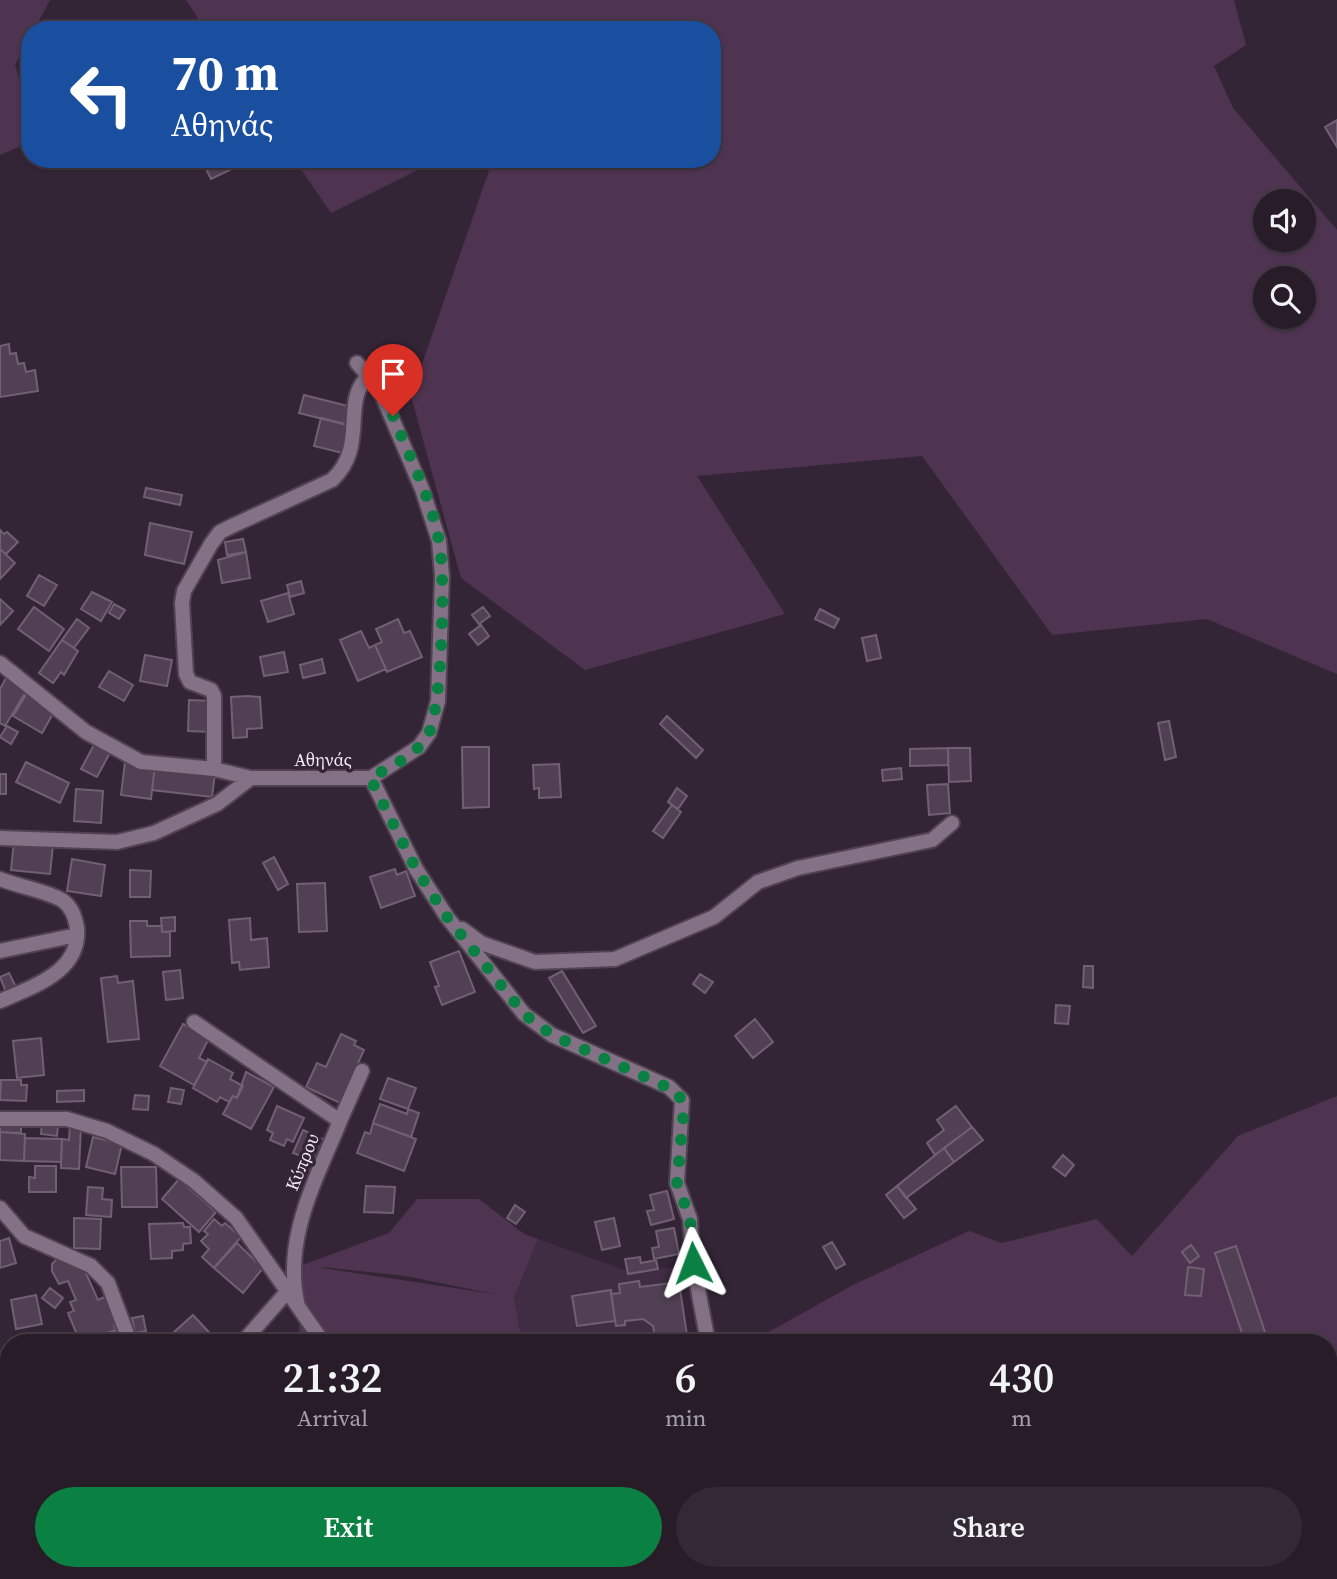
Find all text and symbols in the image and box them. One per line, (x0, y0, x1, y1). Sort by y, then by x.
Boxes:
text: 70 m (171, 39, 279, 106)
icon: left (56, 49, 147, 140)
text: Αθηνάς (171, 103, 274, 147)
map controls (1253, 189, 1316, 329)
button: sound (1253, 189, 1316, 252)
button: search (1253, 266, 1316, 329)
pin (363, 344, 423, 416)
icon: arrive (374, 355, 412, 393)
street label: Αθηνάς (294, 747, 352, 772)
street label: Κύπρου (279, 1130, 325, 1194)
position arrow (656, 1226, 730, 1300)
text: 21:32 (282, 1348, 382, 1406)
text: 6 (675, 1348, 697, 1406)
text: 430 (989, 1348, 1054, 1406)
text: Arrival (297, 1402, 368, 1434)
text: min (665, 1402, 706, 1434)
text: m (1011, 1402, 1032, 1434)
button: Exit (35, 1487, 662, 1567)
button: Share (676, 1487, 1302, 1567)

